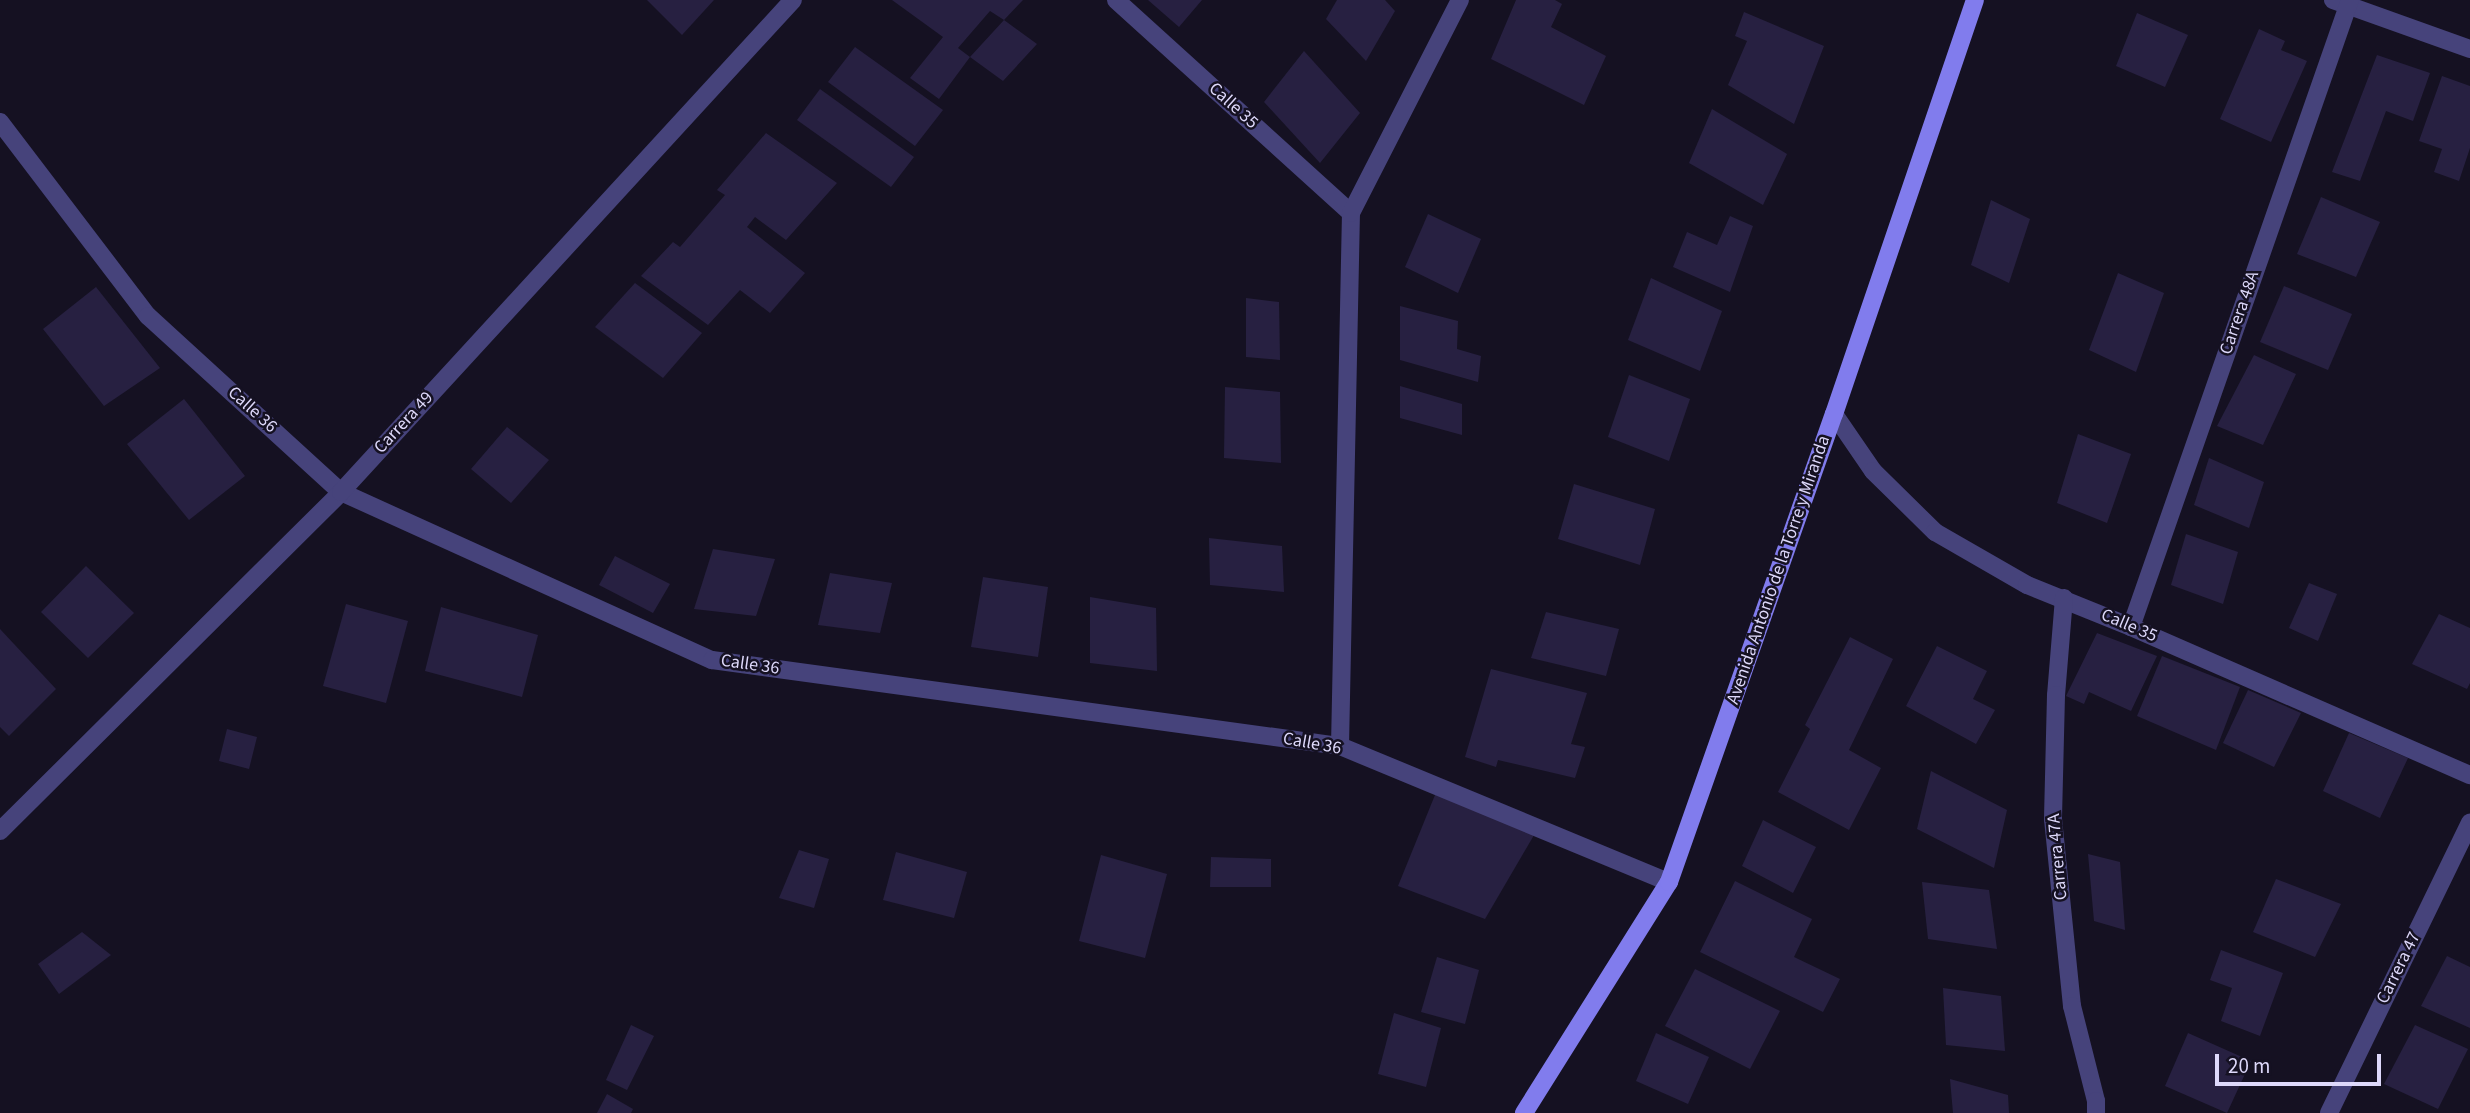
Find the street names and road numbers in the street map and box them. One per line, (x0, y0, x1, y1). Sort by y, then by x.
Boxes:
street label: Calle 35 (1204, 78, 1262, 134)
street label: Carrera 48A (2216, 268, 2264, 358)
street label: Calle 36 (223, 382, 281, 438)
street label: Carrera 49 (370, 387, 438, 459)
street label: Avenida Antonio de la Torre y Miranda (1723, 433, 1835, 707)
street label: Calle 35 (2098, 605, 2160, 647)
street label: Calle 36 (719, 650, 781, 680)
street label: Calle 36 (1281, 728, 1343, 760)
street label: Carrera 47A (2043, 813, 2073, 901)
street label: Carrera 47 (2372, 929, 2426, 1007)

